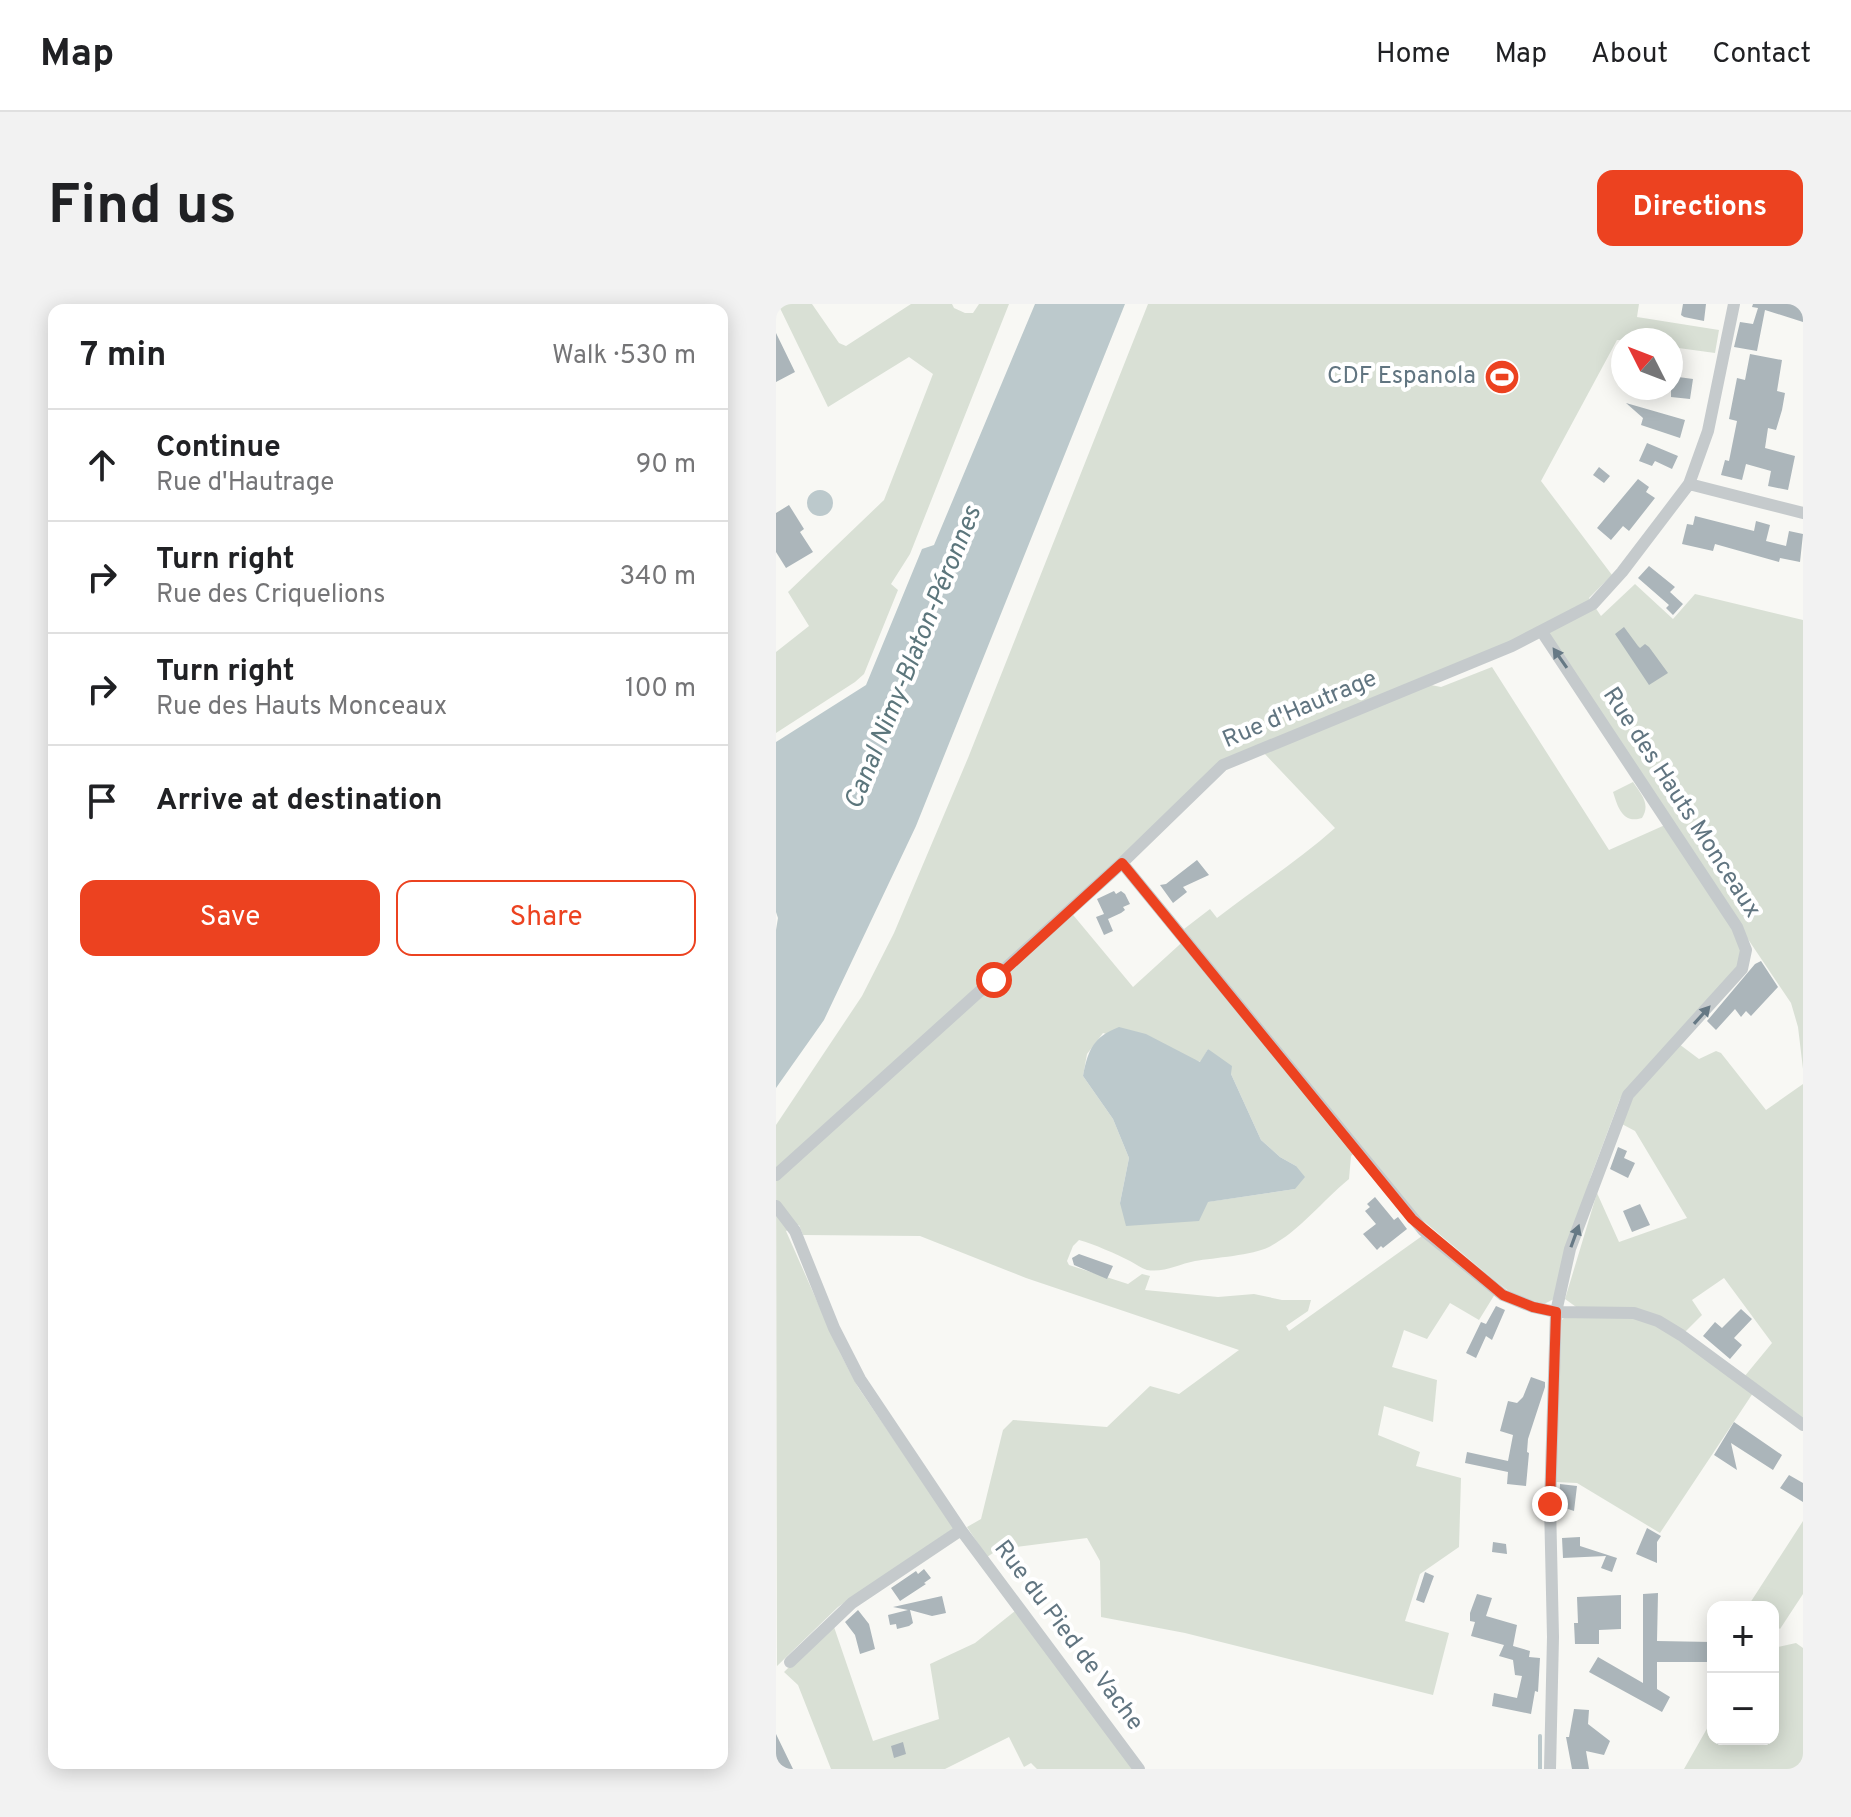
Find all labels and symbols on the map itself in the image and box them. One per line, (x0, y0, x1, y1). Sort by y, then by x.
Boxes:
north arrow (1611, 328, 1683, 400)
sports icon: CDF Espanola (1483, 358, 1521, 396)
place label: CDF Espanola (1327, 362, 1476, 392)
water label: Canal Nimy-Blaton-Péronnes (838, 500, 990, 814)
one-way arrow (1553, 647, 1568, 668)
street label: Rue d'Hautrage (1218, 664, 1382, 756)
street label: Rue des Hauts Monceaux (1595, 682, 1767, 924)
route start (976, 962, 1012, 998)
one-way arrow (1693, 1005, 1710, 1025)
one-way arrow (1569, 1224, 1582, 1248)
route end (1532, 1486, 1568, 1522)
street label: Rue du Pied de Vache (987, 1535, 1149, 1737)

